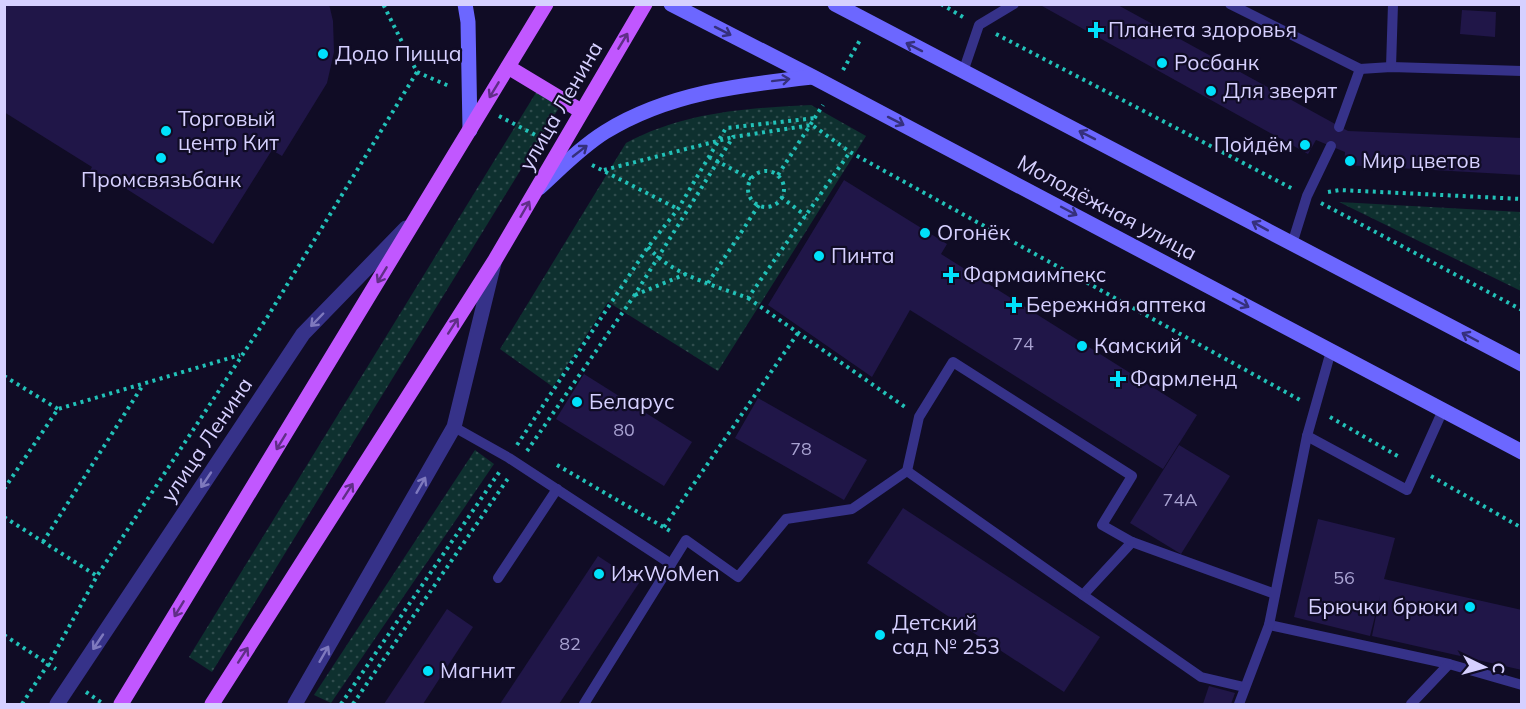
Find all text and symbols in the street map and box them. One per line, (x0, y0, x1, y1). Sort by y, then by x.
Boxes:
place label: Планета здоровья (1108, 16, 1297, 42)
marker: Планета здоровья (1089, 23, 1103, 37)
one-way arrow (714, 25, 731, 37)
one-way arrow (618, 33, 630, 50)
street label: улица Ленина (513, 36, 608, 175)
place label: Додо Пицца (335, 40, 462, 66)
one-way arrow (905, 41, 923, 52)
marker: Додо Пицца (316, 47, 330, 61)
place label: Росбанк (1174, 49, 1260, 75)
marker: Росбанк (1155, 56, 1169, 70)
one-way arrow (770, 75, 790, 86)
place label: Для зверят (1223, 77, 1338, 103)
one-way arrow (487, 81, 499, 98)
marker: Для зверят (1204, 84, 1218, 98)
place label: Торговый центр Кит (178, 105, 279, 155)
one-way arrow (886, 116, 904, 127)
marker: Торговый центр Кит (159, 124, 173, 138)
one-way arrow (1079, 129, 1097, 141)
place label: Пойдём (1214, 131, 1293, 157)
marker: Пойдём (1298, 138, 1312, 152)
one-way arrow (572, 145, 588, 158)
place label: Мир цветов (1362, 147, 1480, 173)
street label: Молодёжная улица (1013, 149, 1202, 265)
marker: Промсвязьбанк (154, 151, 168, 165)
marker: Мир цветов (1343, 154, 1357, 168)
place label: Промсвязьбанк (81, 166, 242, 192)
one-way arrow (519, 201, 531, 218)
one-way arrow (1059, 206, 1077, 217)
place label: Огонёк (937, 219, 1011, 245)
one-way arrow (1252, 220, 1269, 232)
marker: Огонёк (918, 226, 932, 240)
place label: Пинта (831, 242, 894, 268)
marker: Пинта (812, 249, 826, 263)
place label: Фармаимпекс (963, 261, 1106, 287)
one-way arrow (375, 266, 387, 283)
marker: Фармаимпекс (944, 268, 958, 282)
place label: Бережная аптека (1026, 291, 1206, 317)
marker: Бережная аптека (1007, 298, 1021, 312)
one-way arrow (1231, 298, 1249, 309)
one-way arrow (310, 312, 325, 327)
one-way arrow (447, 318, 459, 335)
one-way arrow (1461, 331, 1479, 342)
house number: 74 (1012, 332, 1034, 355)
place label: Камский (1094, 332, 1182, 358)
marker: Камский (1075, 339, 1089, 353)
place label: Фармленд (1130, 365, 1237, 391)
street label: улица Ленина (155, 372, 257, 507)
marker: Фармленд (1111, 372, 1125, 386)
place label: Беларус (589, 388, 675, 414)
marker: Беларус (570, 395, 584, 409)
house number: 80 (613, 418, 635, 441)
one-way arrow (274, 433, 286, 450)
house number: 78 (790, 437, 812, 460)
one-way arrow (200, 471, 212, 487)
one-way arrow (416, 476, 427, 494)
one-way arrow (342, 483, 354, 500)
house number: 74А (1163, 488, 1197, 511)
place label: ИжWoMen (611, 560, 720, 586)
house number: 56 (1333, 566, 1355, 589)
marker: ИжWoMen (592, 567, 606, 581)
place label: Брючки брюки (1308, 593, 1458, 619)
one-way arrow (173, 600, 185, 617)
marker: Брючки брюки (1463, 600, 1477, 614)
place label: Детский сад № 253 (892, 609, 1000, 659)
marker: Детский сад № 253 (873, 628, 887, 642)
house number: 82 (559, 632, 581, 655)
one-way arrow (92, 633, 104, 650)
north arrow (1454, 637, 1514, 697)
one-way arrow (318, 646, 330, 663)
one-way arrow (237, 647, 249, 664)
place label: Магнит (440, 657, 515, 683)
text: С (1489, 662, 1509, 675)
marker: Магнит (421, 664, 435, 678)

